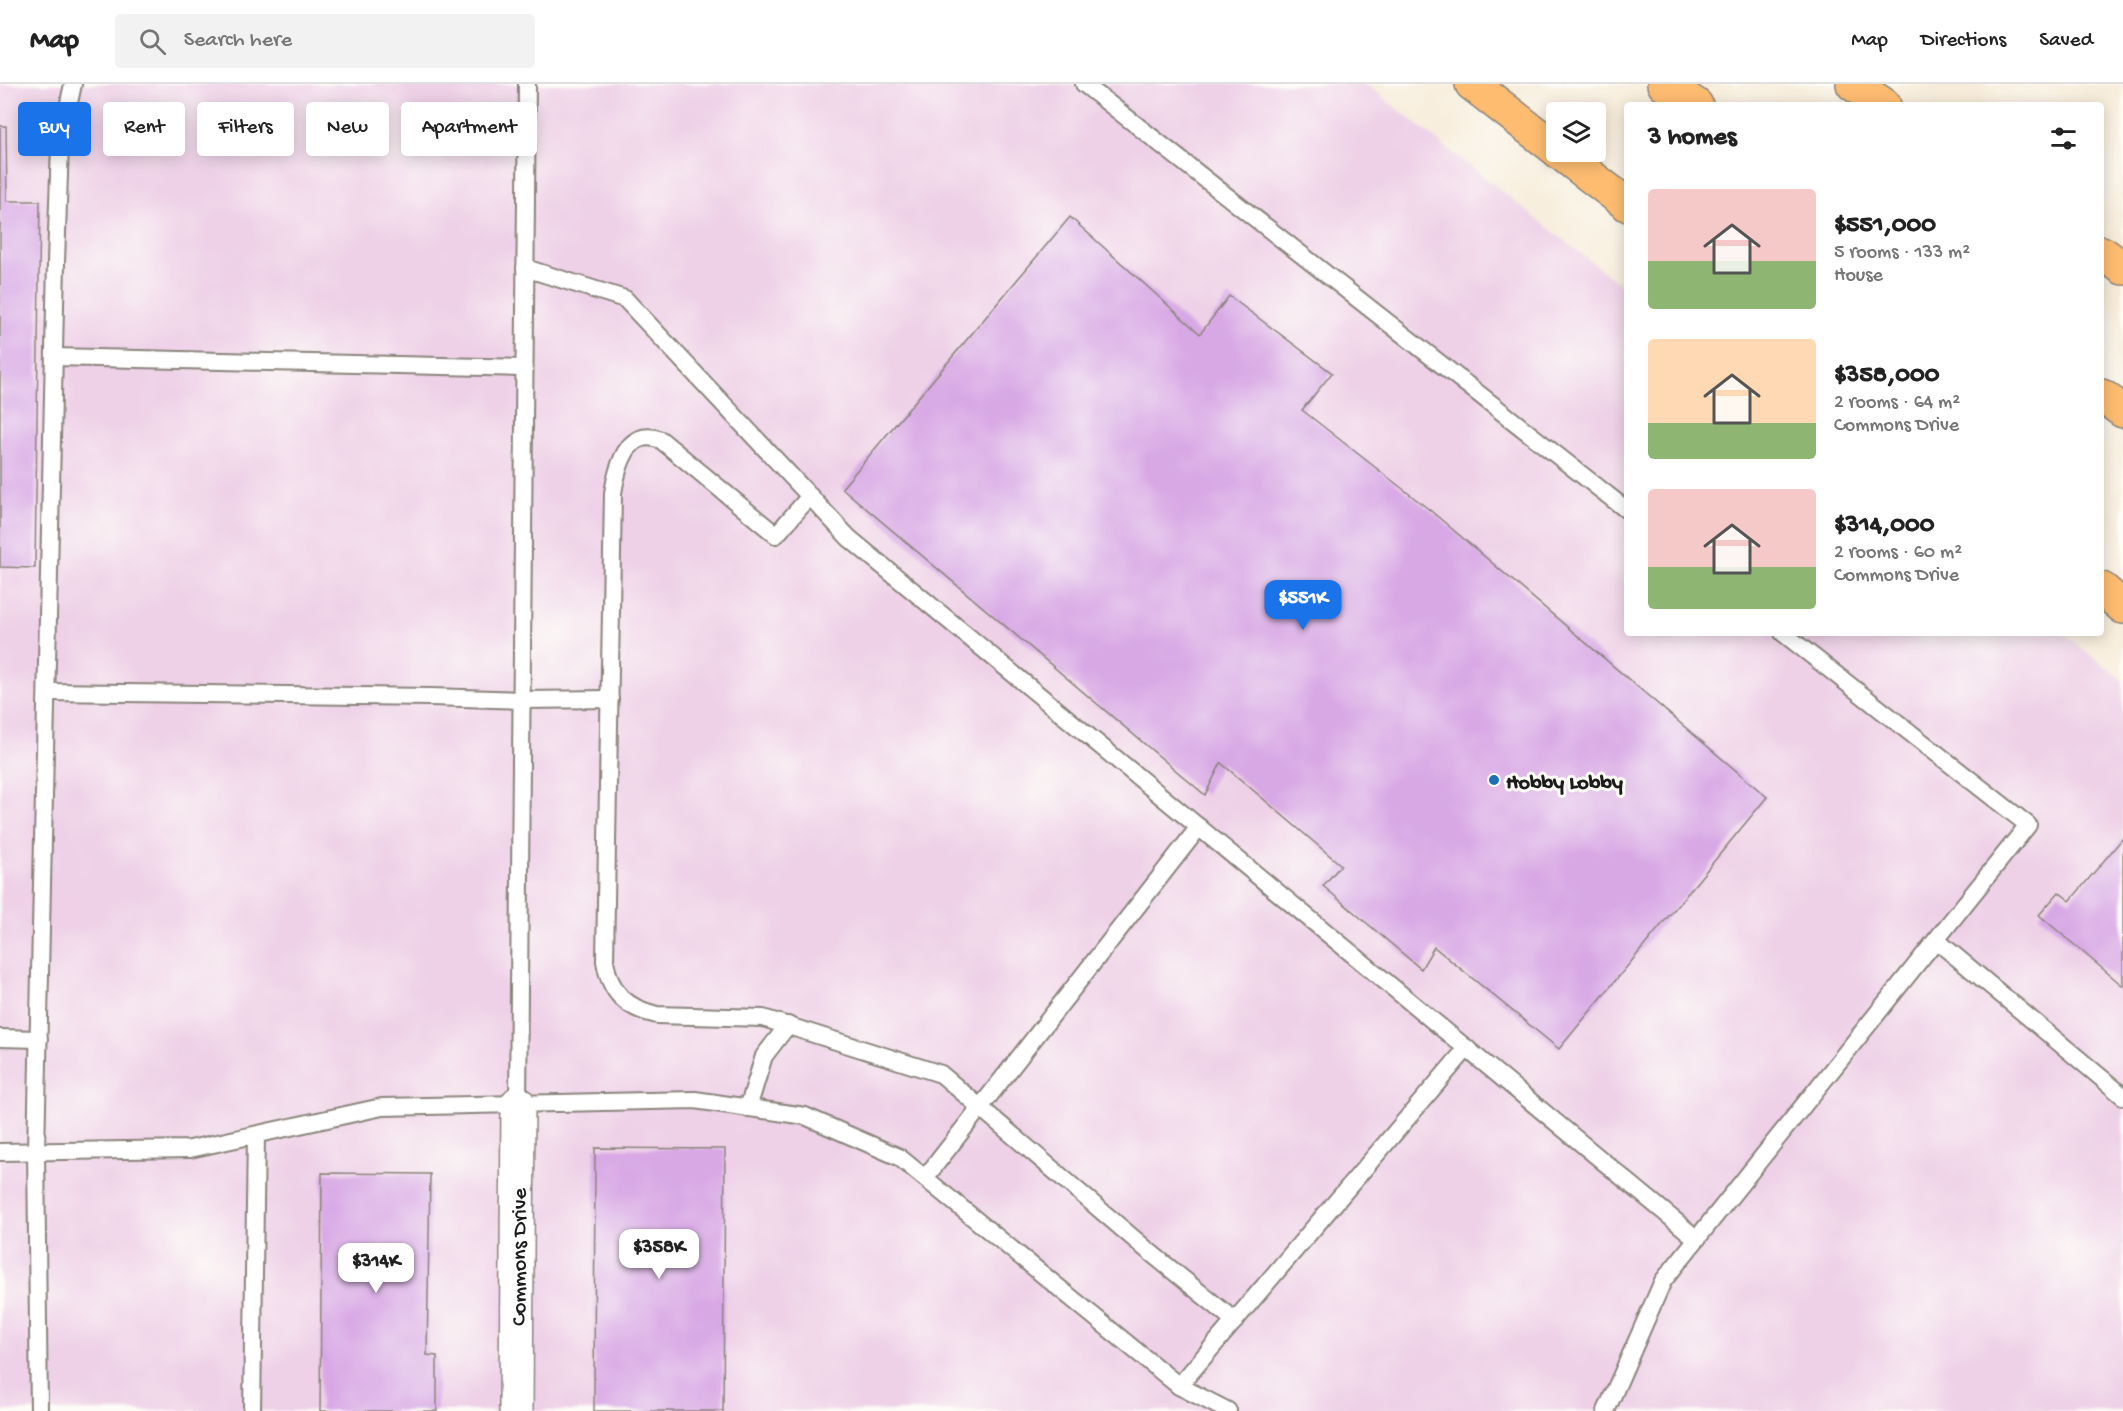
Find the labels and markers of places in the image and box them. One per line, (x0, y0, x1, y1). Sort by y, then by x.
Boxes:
pin: $551K (1261, 580, 1345, 631)
place label: Hobby Lobby (1506, 771, 1623, 797)
marker: Hobby Lobby (1487, 773, 1501, 787)
pin: $358K (617, 1229, 701, 1280)
pin: $314K (334, 1243, 418, 1294)

